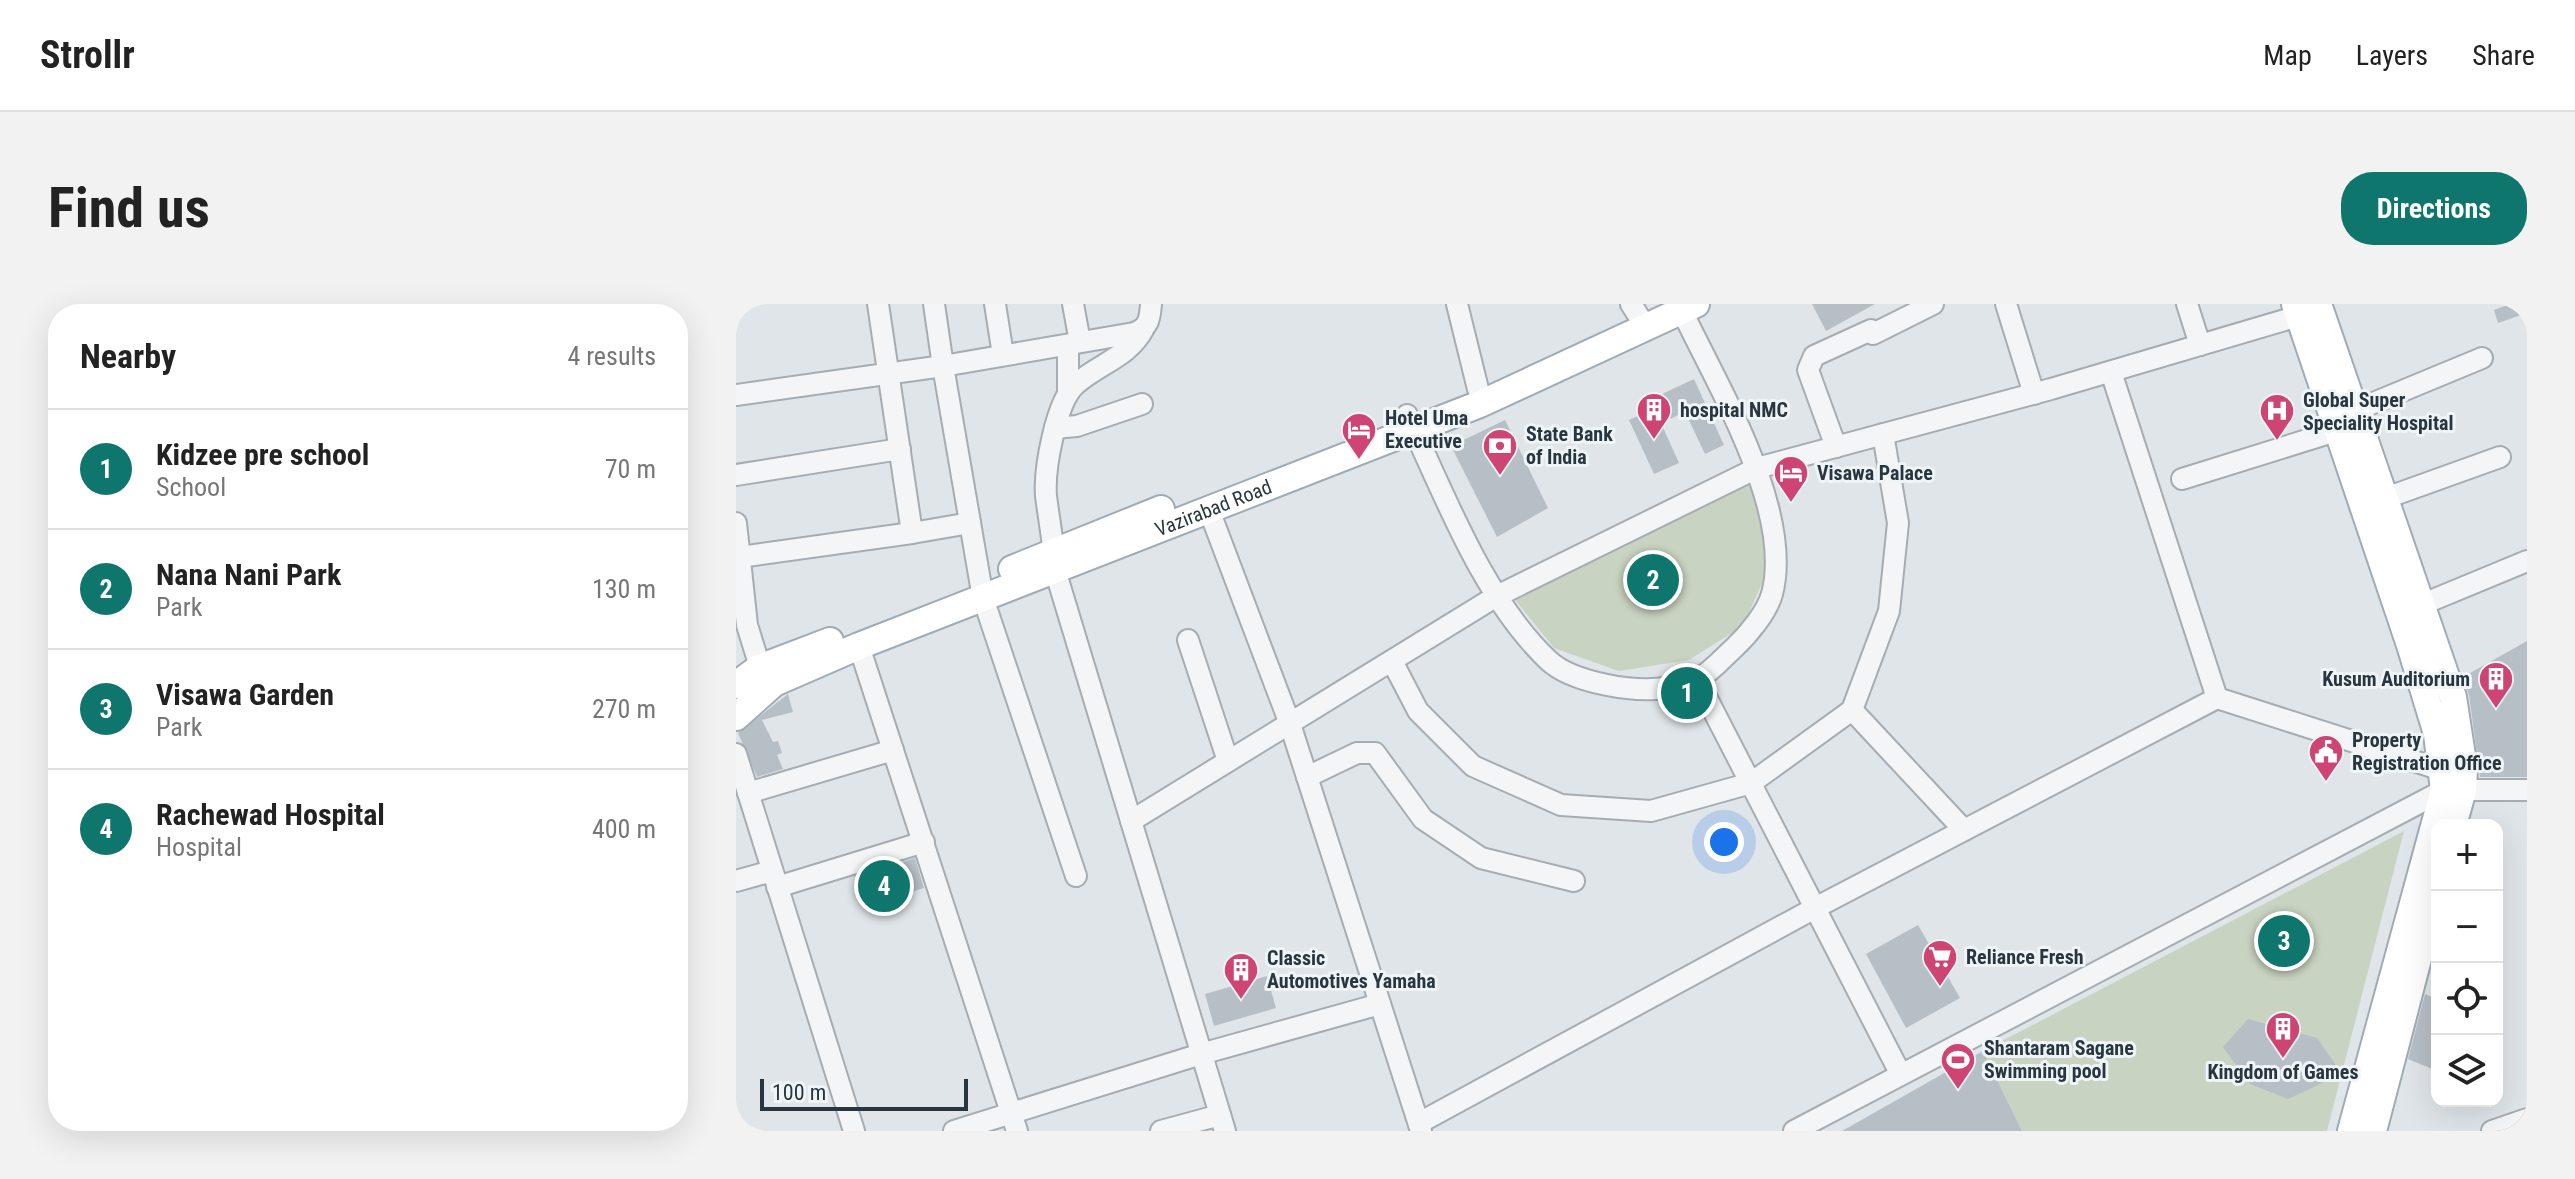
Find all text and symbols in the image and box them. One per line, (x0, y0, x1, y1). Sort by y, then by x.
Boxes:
text: Strollr (40, 33, 135, 77)
text: Map (2263, 39, 2312, 72)
text: Layers (2356, 39, 2428, 72)
text: Share (2472, 39, 2535, 72)
button: Directions (2341, 172, 2527, 245)
text: Find us (48, 175, 210, 241)
text: Nearby (80, 336, 176, 376)
text: 4 results (567, 341, 656, 371)
place label: Global Super Speciality Hospital (2303, 388, 2454, 435)
building icon: hospital NMC (1635, 391, 1673, 441)
hospital icon: Global Super Speciality Hospital (2258, 392, 2296, 442)
place label: hospital NMC (1680, 398, 1788, 422)
place label: Hotel Uma Executive (1385, 406, 1468, 453)
hotel icon: Hotel Uma Executive (1340, 411, 1378, 461)
place label: State Bank of India (1526, 422, 1613, 469)
bank icon: State Bank of India (1481, 427, 1519, 477)
text: Kidzee pre school (156, 437, 369, 472)
text: 1 (99, 454, 113, 484)
text: 70 m (605, 454, 656, 484)
hotel icon: Visawa Palace (1772, 454, 1810, 504)
place label: Visawa Palace (1817, 461, 1933, 485)
text: School (156, 472, 226, 502)
street label: Vazirabad Road (1152, 474, 1275, 541)
pin: 2 (1627, 550, 1679, 610)
text: Nana Nani Park (156, 557, 341, 592)
text: 2 (99, 574, 113, 604)
text: 130 m (592, 574, 656, 604)
text: Park (156, 592, 202, 622)
building icon: Kusum Auditorium (2477, 660, 2515, 710)
pin: 1 (1661, 663, 1713, 723)
place label: Kusum Auditorium (2322, 667, 2470, 691)
text: Visawa Garden (156, 677, 334, 712)
text: 3 (99, 694, 113, 724)
text: 270 m (592, 694, 656, 724)
text: Park (156, 712, 202, 742)
place label: Property Registration Office (2352, 728, 2502, 775)
public building icon: Property Registration Office (2307, 733, 2345, 783)
text: Rachewad Hospital (156, 797, 385, 832)
text: 4 (99, 814, 113, 844)
text: 400 m (592, 814, 656, 844)
map controls (2431, 819, 2503, 1107)
button: + (2431, 819, 2503, 891)
your location (1704, 822, 1744, 862)
text: Hospital (156, 832, 242, 862)
pin: 4 (858, 856, 910, 916)
button: − (2431, 891, 2503, 963)
pin: 3 (2258, 911, 2310, 971)
supermarket icon: Reliance Fresh (1921, 938, 1959, 988)
place label: Reliance Fresh (1966, 945, 2084, 969)
place label: Classic Automotives Yamaha (1267, 946, 1436, 993)
building icon: Classic Automotives Yamaha (1222, 951, 1260, 1001)
button: locate (2431, 963, 2503, 1035)
building icon: Kingdom of Games (2264, 1010, 2302, 1060)
button: layers (2431, 1035, 2503, 1107)
place label: Shantaram Sagane Swimming pool (1984, 1036, 2134, 1083)
sports icon: Shantaram Sagane Swimming pool (1939, 1041, 1977, 1091)
place label: Kingdom of Games (2207, 1060, 2359, 1084)
scale bar (760, 1075, 968, 1111)
text: 100 m (772, 1080, 826, 1105)

